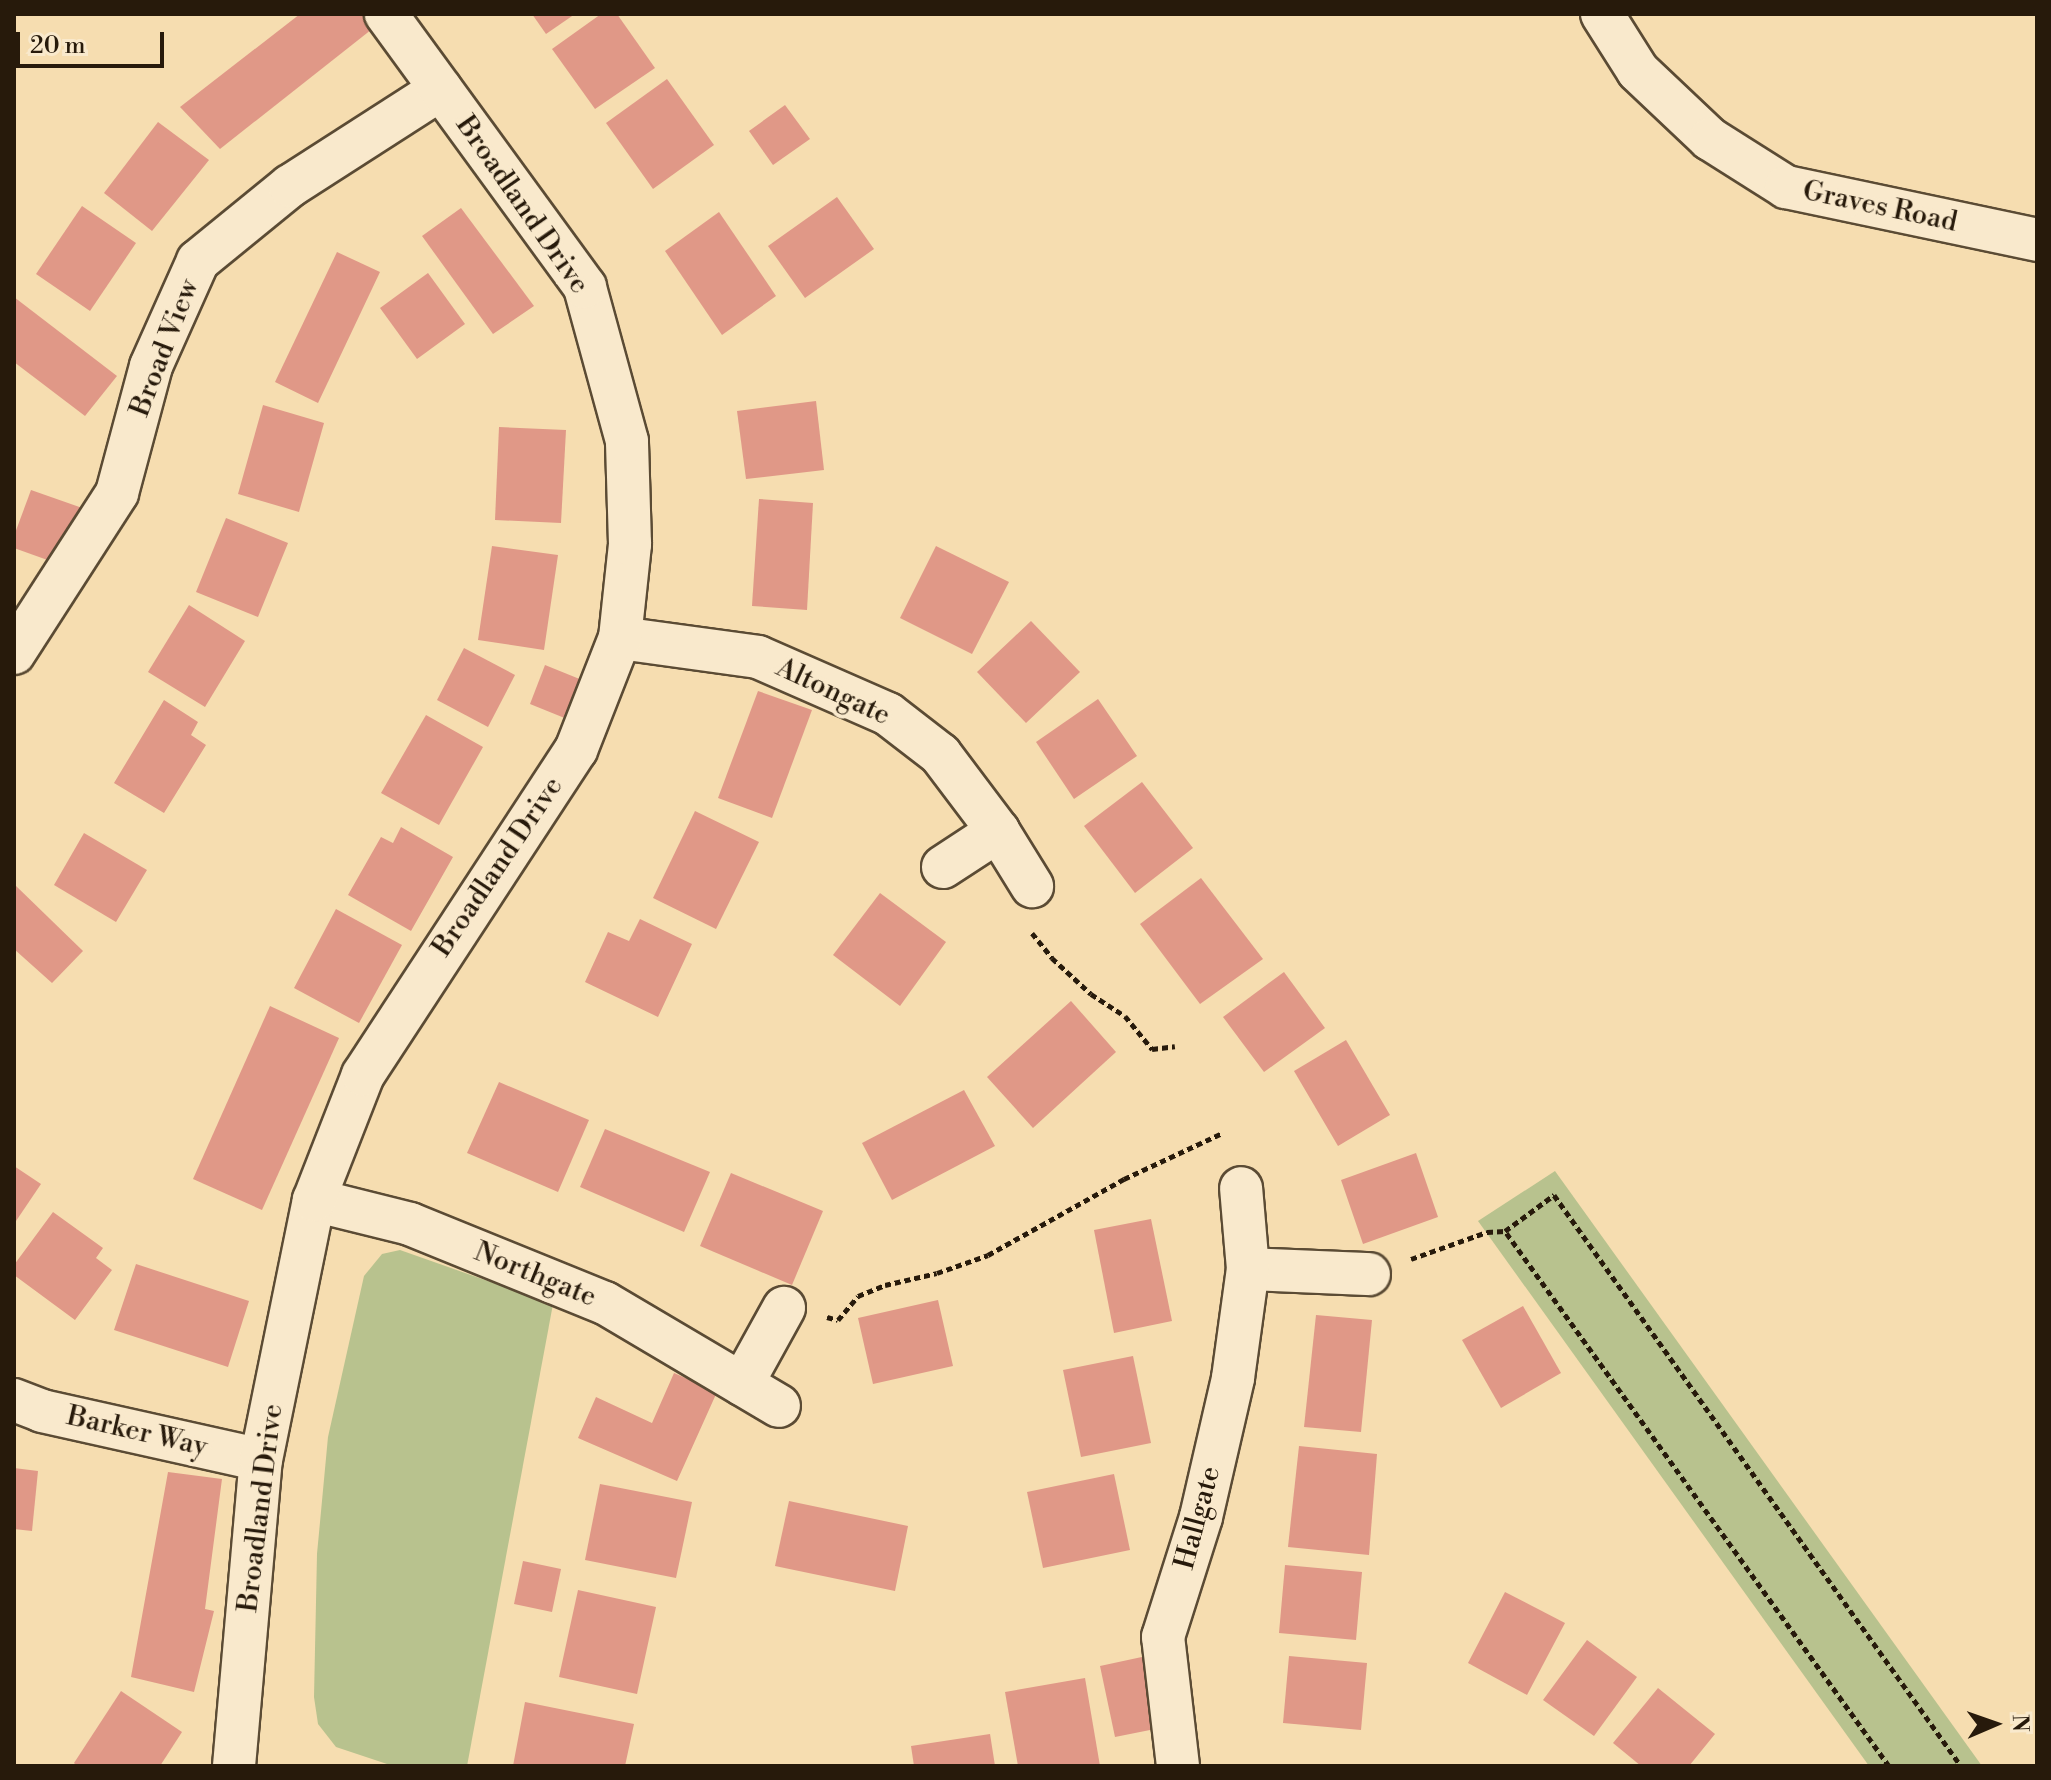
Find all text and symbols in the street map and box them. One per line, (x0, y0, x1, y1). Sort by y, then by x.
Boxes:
scale bar (20, 16, 168, 66)
text: 20 m (30, 31, 86, 61)
street label: Broadland Drive (448, 110, 596, 300)
street label: Graves Road (1800, 174, 1960, 240)
street label: Broad View (124, 275, 206, 421)
street label: Altongate (771, 651, 895, 733)
street label: Broadland Drive (426, 771, 570, 963)
street label: Northgate (469, 1235, 601, 1315)
street label: Barker Way (63, 1400, 211, 1464)
street label: Broadland Drive (232, 1402, 290, 1614)
street label: Hallgate (1168, 1463, 1228, 1573)
north arrow (1955, 1684, 2035, 1764)
text: N (2006, 1714, 2033, 1732)

